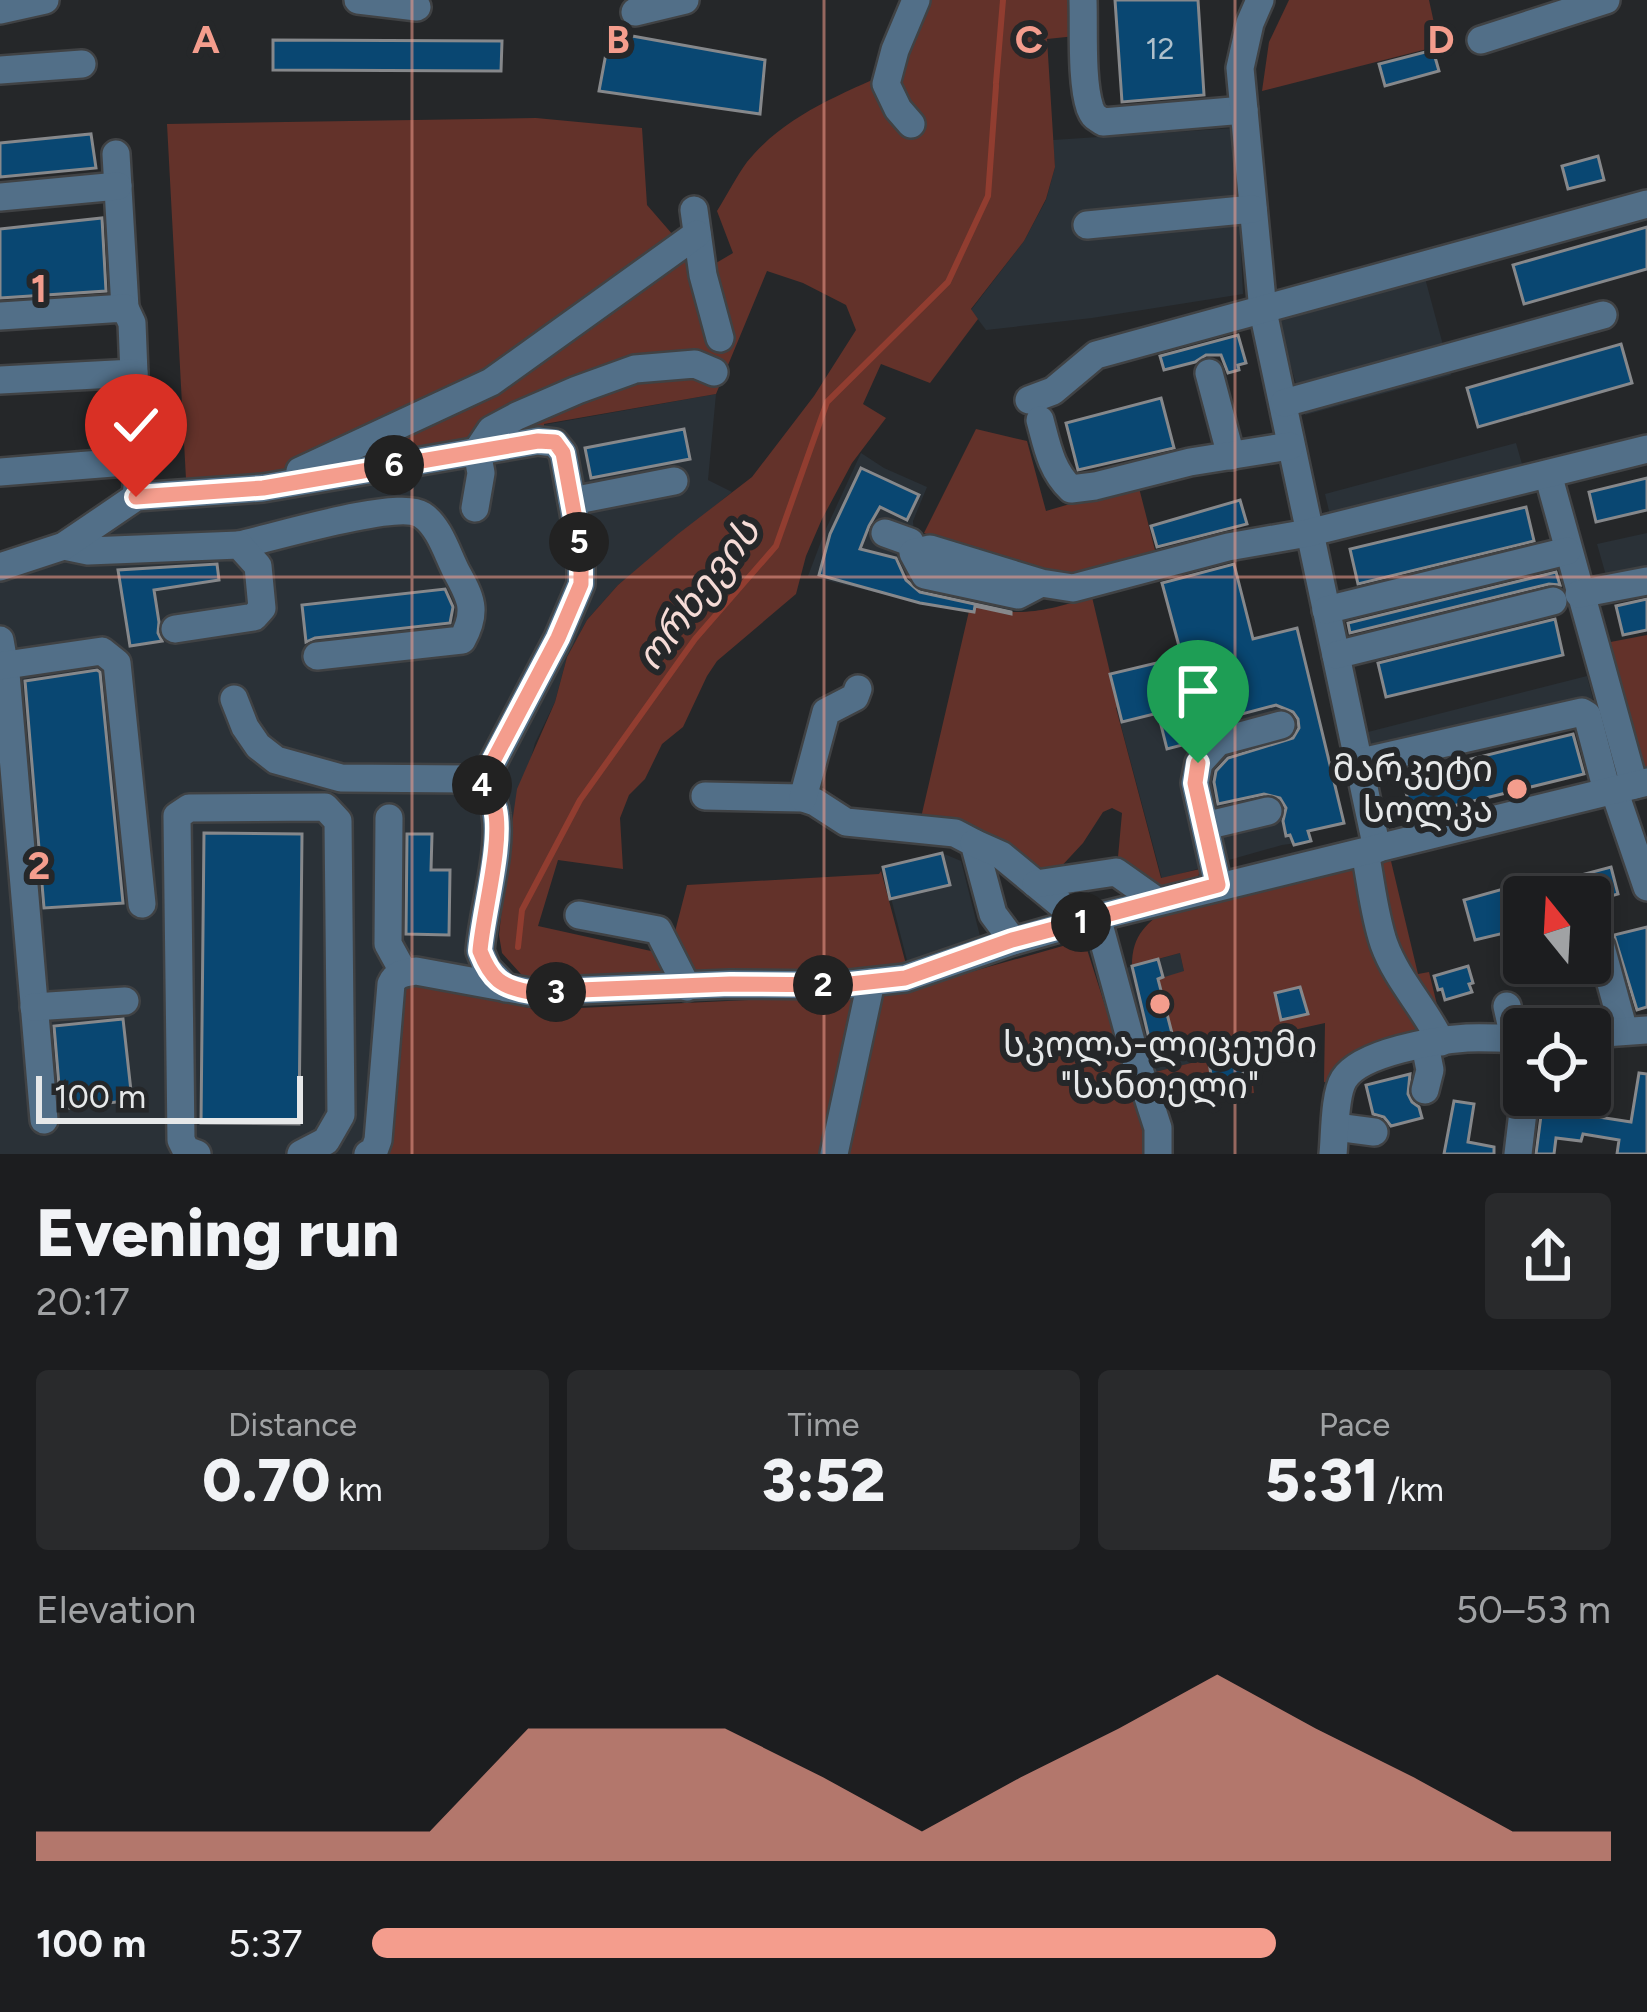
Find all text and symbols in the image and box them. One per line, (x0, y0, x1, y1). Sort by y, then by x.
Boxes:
text: A (192, 16, 220, 63)
text: B (606, 16, 630, 63)
text: C (1015, 16, 1043, 63)
text: D (1427, 16, 1455, 63)
house number: 12 (1145, 30, 1175, 67)
text: 1 (31, 265, 47, 312)
pin (85, 374, 187, 497)
icon: check (103, 392, 169, 458)
pin: 6 (364, 435, 424, 495)
text: 6 (384, 445, 404, 484)
water label: ორხევის (625, 508, 770, 679)
pin: 5 (549, 512, 609, 572)
text: 5 (569, 522, 589, 561)
pin (1147, 640, 1249, 763)
icon: arrive (1165, 658, 1231, 724)
place label: მარკეტი სოლკა (1333, 747, 1493, 832)
pin: 4 (452, 755, 512, 815)
text: 4 (472, 765, 492, 804)
marker: მარკეტი სოლკა (1504, 776, 1530, 802)
text: 2 (28, 842, 50, 889)
north arrow (1503, 876, 1611, 984)
map controls (1503, 876, 1611, 1116)
pin: 1 (1051, 892, 1111, 952)
text: 1 (1074, 902, 1088, 941)
pin: 2 (793, 955, 853, 1015)
pin: 3 (526, 962, 586, 1022)
text: 2 (813, 965, 833, 1004)
text: 3 (547, 972, 565, 1011)
marker: სკოლა-ლიცეუმი "სანთელი" (1147, 991, 1173, 1017)
button: locate (1503, 1008, 1611, 1116)
place label: სკოლა-ლიცეუმი "სანთელი" (1003, 1023, 1317, 1108)
scale bar (36, 1070, 303, 1123)
text: 100 m (54, 1077, 146, 1116)
text: Evening run (36, 1193, 400, 1273)
button: share (1485, 1193, 1611, 1319)
text: 20:17 (36, 1278, 130, 1325)
text: Distance (228, 1405, 357, 1444)
text: Time (788, 1405, 859, 1444)
text: Pace (1319, 1405, 1390, 1444)
text: 0.70 (202, 1444, 330, 1516)
text: 3:52 (762, 1444, 885, 1516)
text: 5:31 (1265, 1444, 1379, 1516)
text: km (330, 1470, 383, 1509)
text: /km (1379, 1470, 1444, 1509)
text: Elevation (36, 1586, 196, 1633)
text: 50–53 m (1456, 1586, 1611, 1633)
text: 100 m (36, 1920, 146, 1967)
text: 5:37 (228, 1920, 302, 1967)

